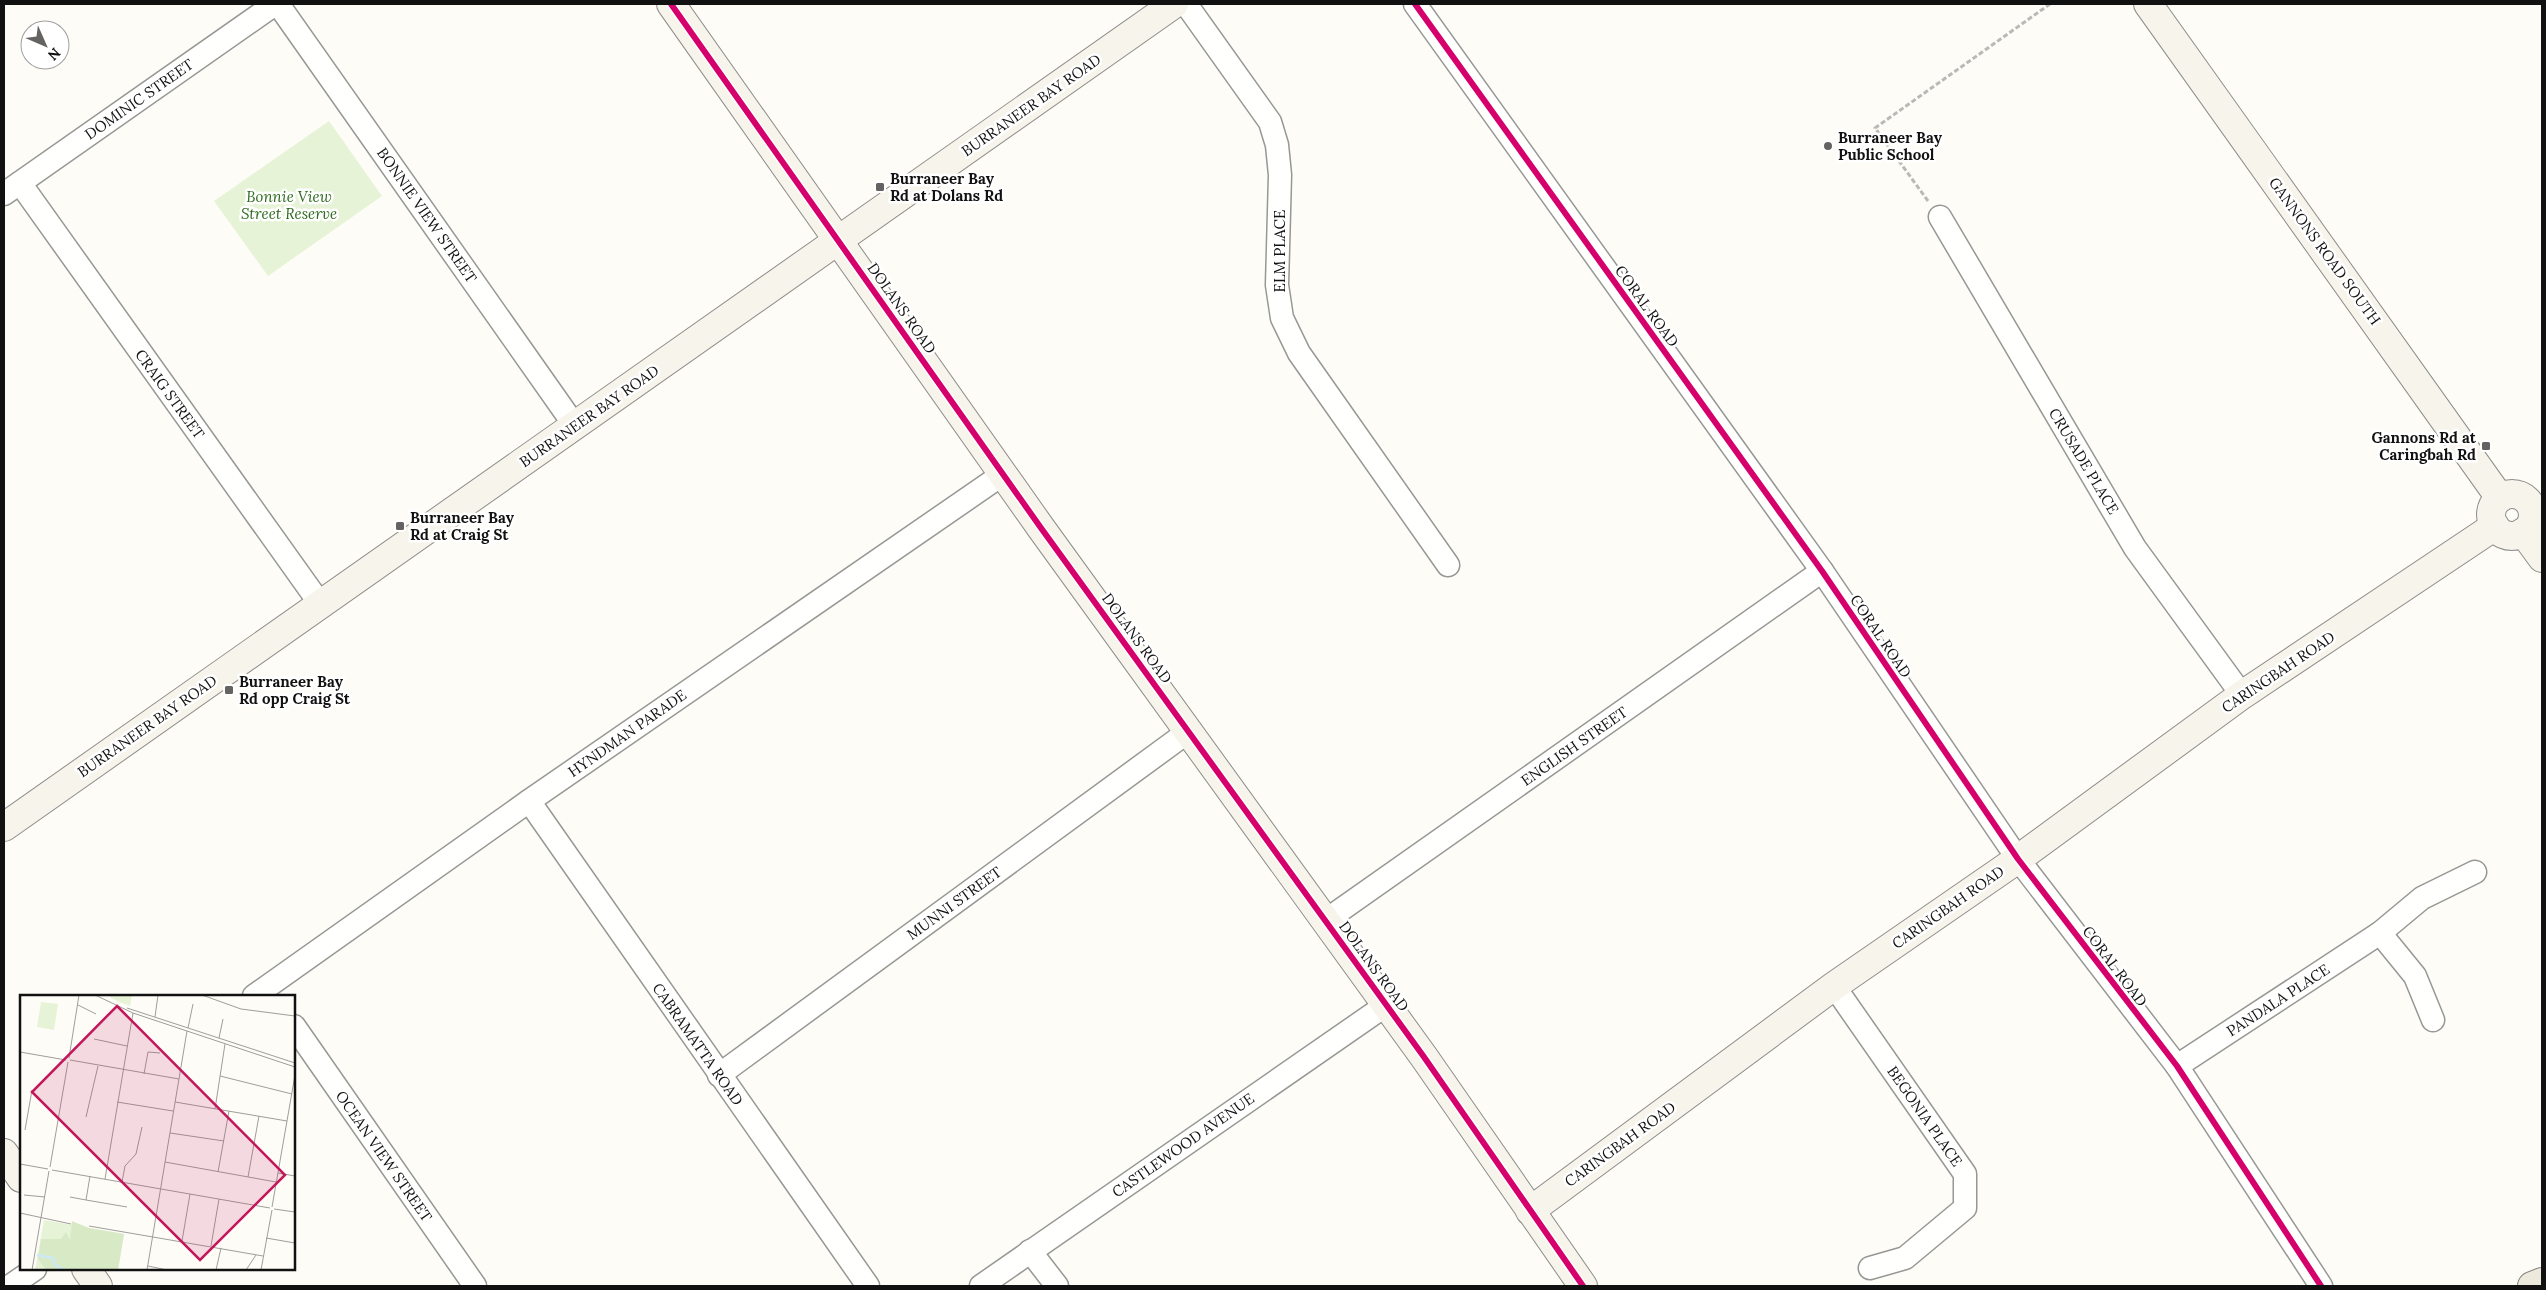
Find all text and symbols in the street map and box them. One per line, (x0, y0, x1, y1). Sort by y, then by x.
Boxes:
north arrow (20, 20, 70, 70)
text: N (44, 44, 64, 65)
street label: BURRANEER BAY ROAD (958, 50, 1104, 160)
street label: DOMINIC STREET (81, 54, 197, 144)
place label: Burraneer Bay Public School (1838, 128, 1943, 164)
marker: Burraneer Bay Public School (1822, 140, 1834, 152)
street label: BONNIE VIEW STREET (373, 144, 481, 287)
place label: Burraneer Bay Rd at Dolans Rd (890, 169, 1003, 205)
street label: GANNONS ROAD SOUTH (2265, 173, 2385, 329)
marker: Burraneer Bay Rd at Dolans Rd (874, 181, 886, 193)
park label: Bonnie View Street Reserve (241, 187, 337, 223)
street label: ELM PLACE (1270, 210, 1289, 292)
street label: DOLANS ROAD (864, 259, 940, 357)
street label: CORAL ROAD (1611, 262, 1683, 350)
street label: CRAIG STREET (131, 346, 209, 443)
street label: BURRANEER BAY ROAD (516, 361, 662, 471)
street label: CRUSADE PLACE (2045, 405, 2123, 517)
place label: Gannons Rd at Caringbah Rd (2371, 428, 2477, 464)
marker: Gannons Rd at Caringbah Rd (2480, 440, 2492, 452)
place label: Burraneer Bay Rd at Craig St (410, 508, 515, 544)
marker: Burraneer Bay Rd at Craig St (394, 520, 406, 532)
street label: DOLANS ROAD (1098, 589, 1176, 687)
street label: CORAL ROAD (1846, 591, 1916, 681)
street label: CARINGBAH ROAD (2218, 627, 2338, 717)
street label: BURRANEER BAY ROAD (74, 671, 220, 781)
place label: Burraneer Bay Rd opp Craig St (239, 672, 351, 708)
marker: Burraneer Bay Rd opp Craig St (223, 684, 235, 696)
street label: HYNDMAN PARADE (564, 685, 690, 781)
street label: ENGLISH STREET (1517, 702, 1631, 790)
street label: CARINGBAH ROAD (1888, 861, 2008, 953)
street label: MUNNI STREET (903, 862, 1005, 944)
street label: DOLANS ROAD (1335, 917, 1413, 1015)
street label: CORAL ROAD (2078, 922, 2152, 1010)
street label: PANDALA PLACE (2223, 960, 2333, 1040)
street label: CABRAMATTA ROAD (649, 979, 747, 1109)
inset map (20, 995, 295, 1270)
street label: BEGONIA PLACE (1883, 1062, 1967, 1170)
street label: OCEAN VIEW STREET (332, 1087, 437, 1225)
street label: CASTLEWOOD AVENUE (1108, 1089, 1258, 1201)
street label: CARINGBAH ROAD (1561, 1097, 1679, 1191)

